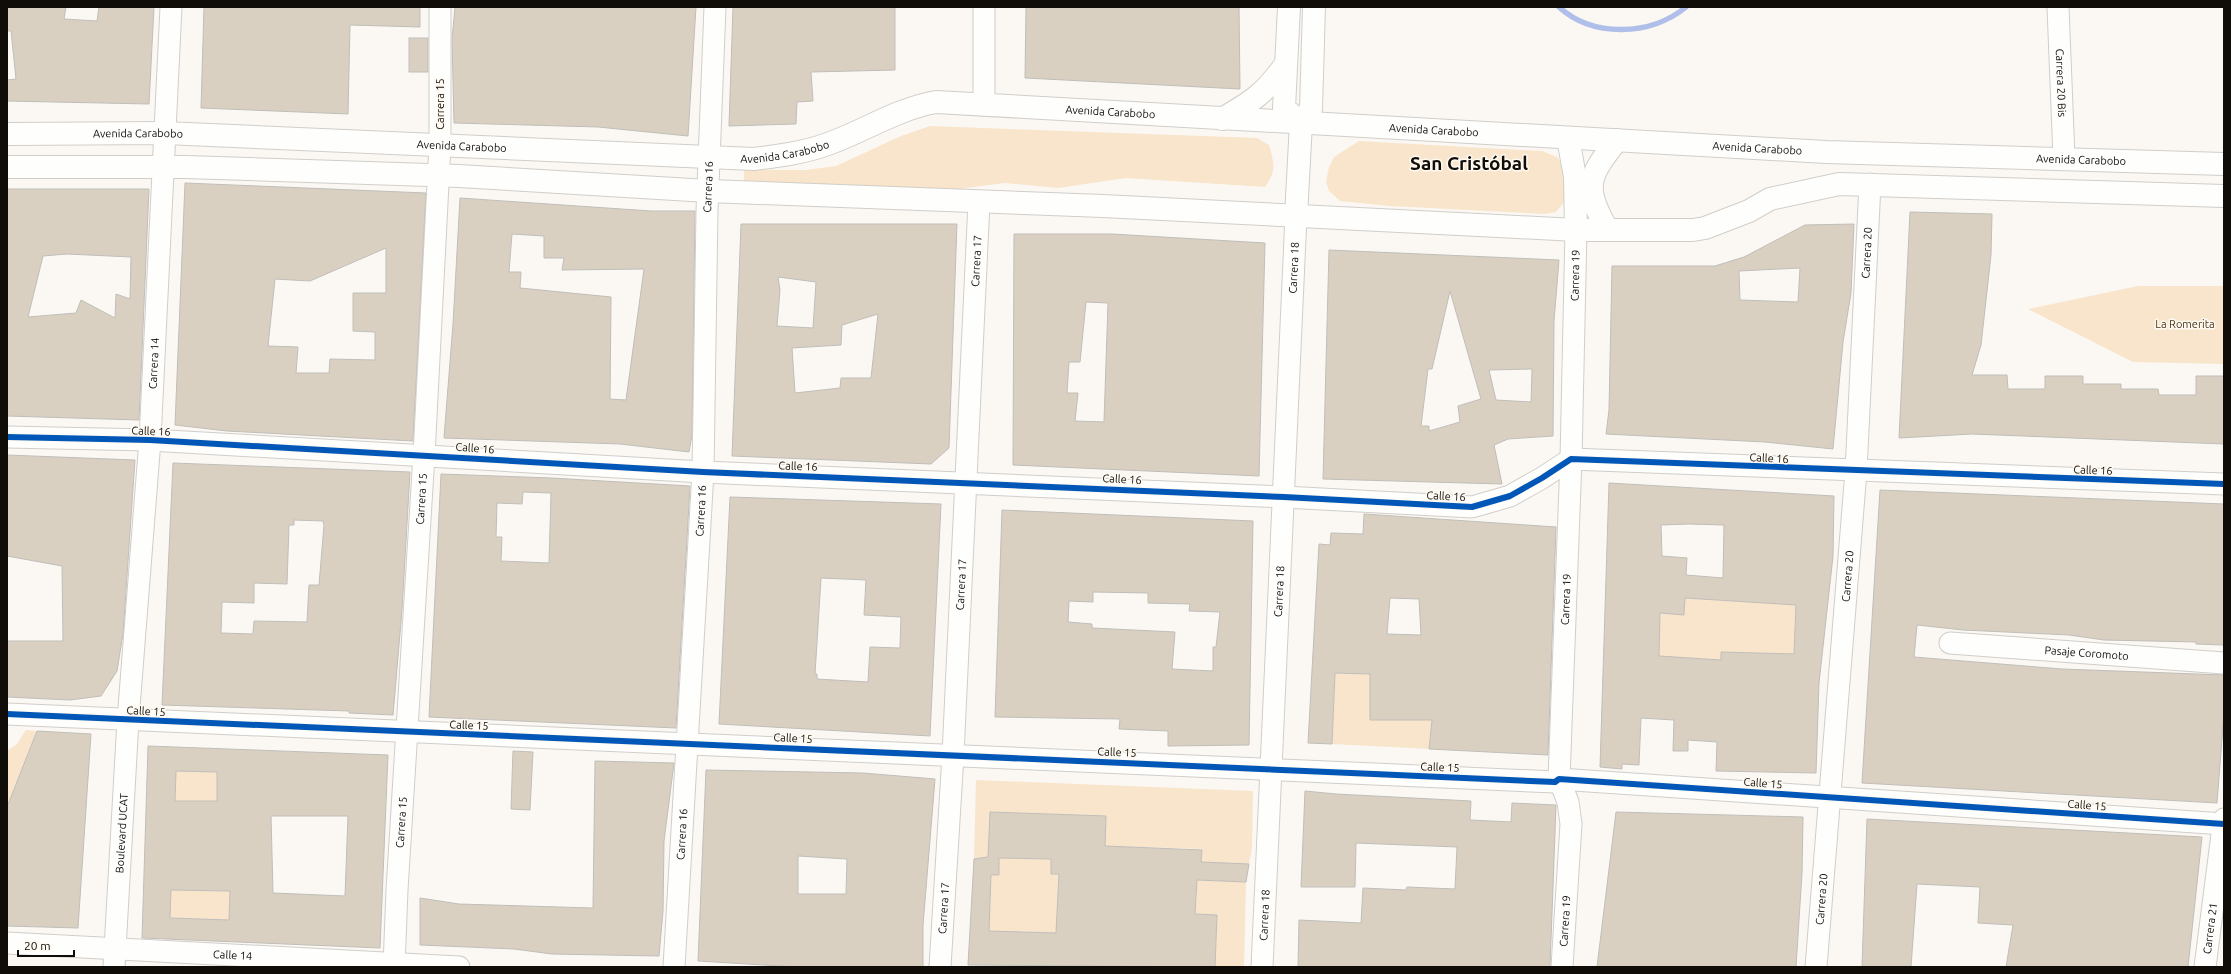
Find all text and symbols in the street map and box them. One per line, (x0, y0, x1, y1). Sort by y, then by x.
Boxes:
street label: Carrera 20 Bis (2054, 48, 2068, 118)
street label: Carrera 15 (434, 78, 446, 130)
street label: Avenida Carabobo (1065, 103, 1156, 120)
street label: Avenida Carabobo (1389, 121, 1479, 138)
street label: Avenida Carabobo (93, 127, 183, 140)
street label: Avenida Carabobo (416, 138, 507, 154)
street label: Avenida Carabobo (740, 138, 831, 165)
street label: Avenida Carabobo (1712, 140, 1803, 157)
district label: San Cristóbal (1410, 152, 1528, 174)
street label: Avenida Carabobo (2036, 152, 2126, 167)
street label: Carrera 16 (701, 161, 715, 213)
street label: Carrera 20 (1859, 227, 1874, 279)
street label: Carrera 17 (969, 235, 983, 287)
street label: Carrera 18 (1286, 242, 1301, 294)
street label: Carrera 19 (1568, 250, 1582, 301)
park label: La Romerita (2155, 318, 2215, 330)
street label: Carrera 14 (146, 337, 161, 389)
street label: Calle 16 (131, 424, 171, 438)
street label: Calle 16 (455, 441, 495, 455)
street label: Calle 16 (1749, 451, 1789, 465)
street label: Calle 16 (778, 459, 818, 473)
street label: Calle 16 (2073, 463, 2113, 477)
street label: Calle 16 (1102, 472, 1142, 486)
street label: Carrera 15 (414, 473, 429, 525)
street label: Carrera 16 (693, 485, 708, 537)
street label: Calle 16 (1426, 489, 1466, 503)
street label: Carrera 20 (1839, 550, 1856, 602)
street label: Carrera 17 (954, 559, 968, 611)
street label: Carrera 18 (1272, 565, 1286, 617)
street label: Carrera 19 (1559, 573, 1573, 625)
street label: Pasaje Coromoto (2044, 644, 2129, 662)
street label: Calle 15 (126, 704, 166, 718)
street label: Calle 15 (449, 718, 489, 732)
street label: Calle 15 (773, 731, 813, 745)
street label: Calle 15 (1097, 745, 1137, 759)
street label: Calle 15 (1420, 760, 1460, 774)
street label: Calle 15 (1743, 776, 1783, 790)
street label: Boulevard UCAT (113, 793, 130, 874)
street label: Carrera 15 (394, 796, 409, 848)
street label: Calle 15 (2067, 798, 2107, 812)
street label: Carrera 16 (674, 808, 689, 860)
street label: Carrera 20 (1813, 873, 1830, 925)
street label: Carrera 17 (936, 882, 951, 934)
street label: Carrera 18 (1257, 889, 1272, 941)
street label: Carrera 19 (1557, 895, 1572, 947)
street label: Carrera 21 (2201, 902, 2219, 955)
scale bar (18, 932, 74, 958)
text: 20 m (24, 939, 51, 952)
street label: Calle 14 (213, 948, 253, 962)

